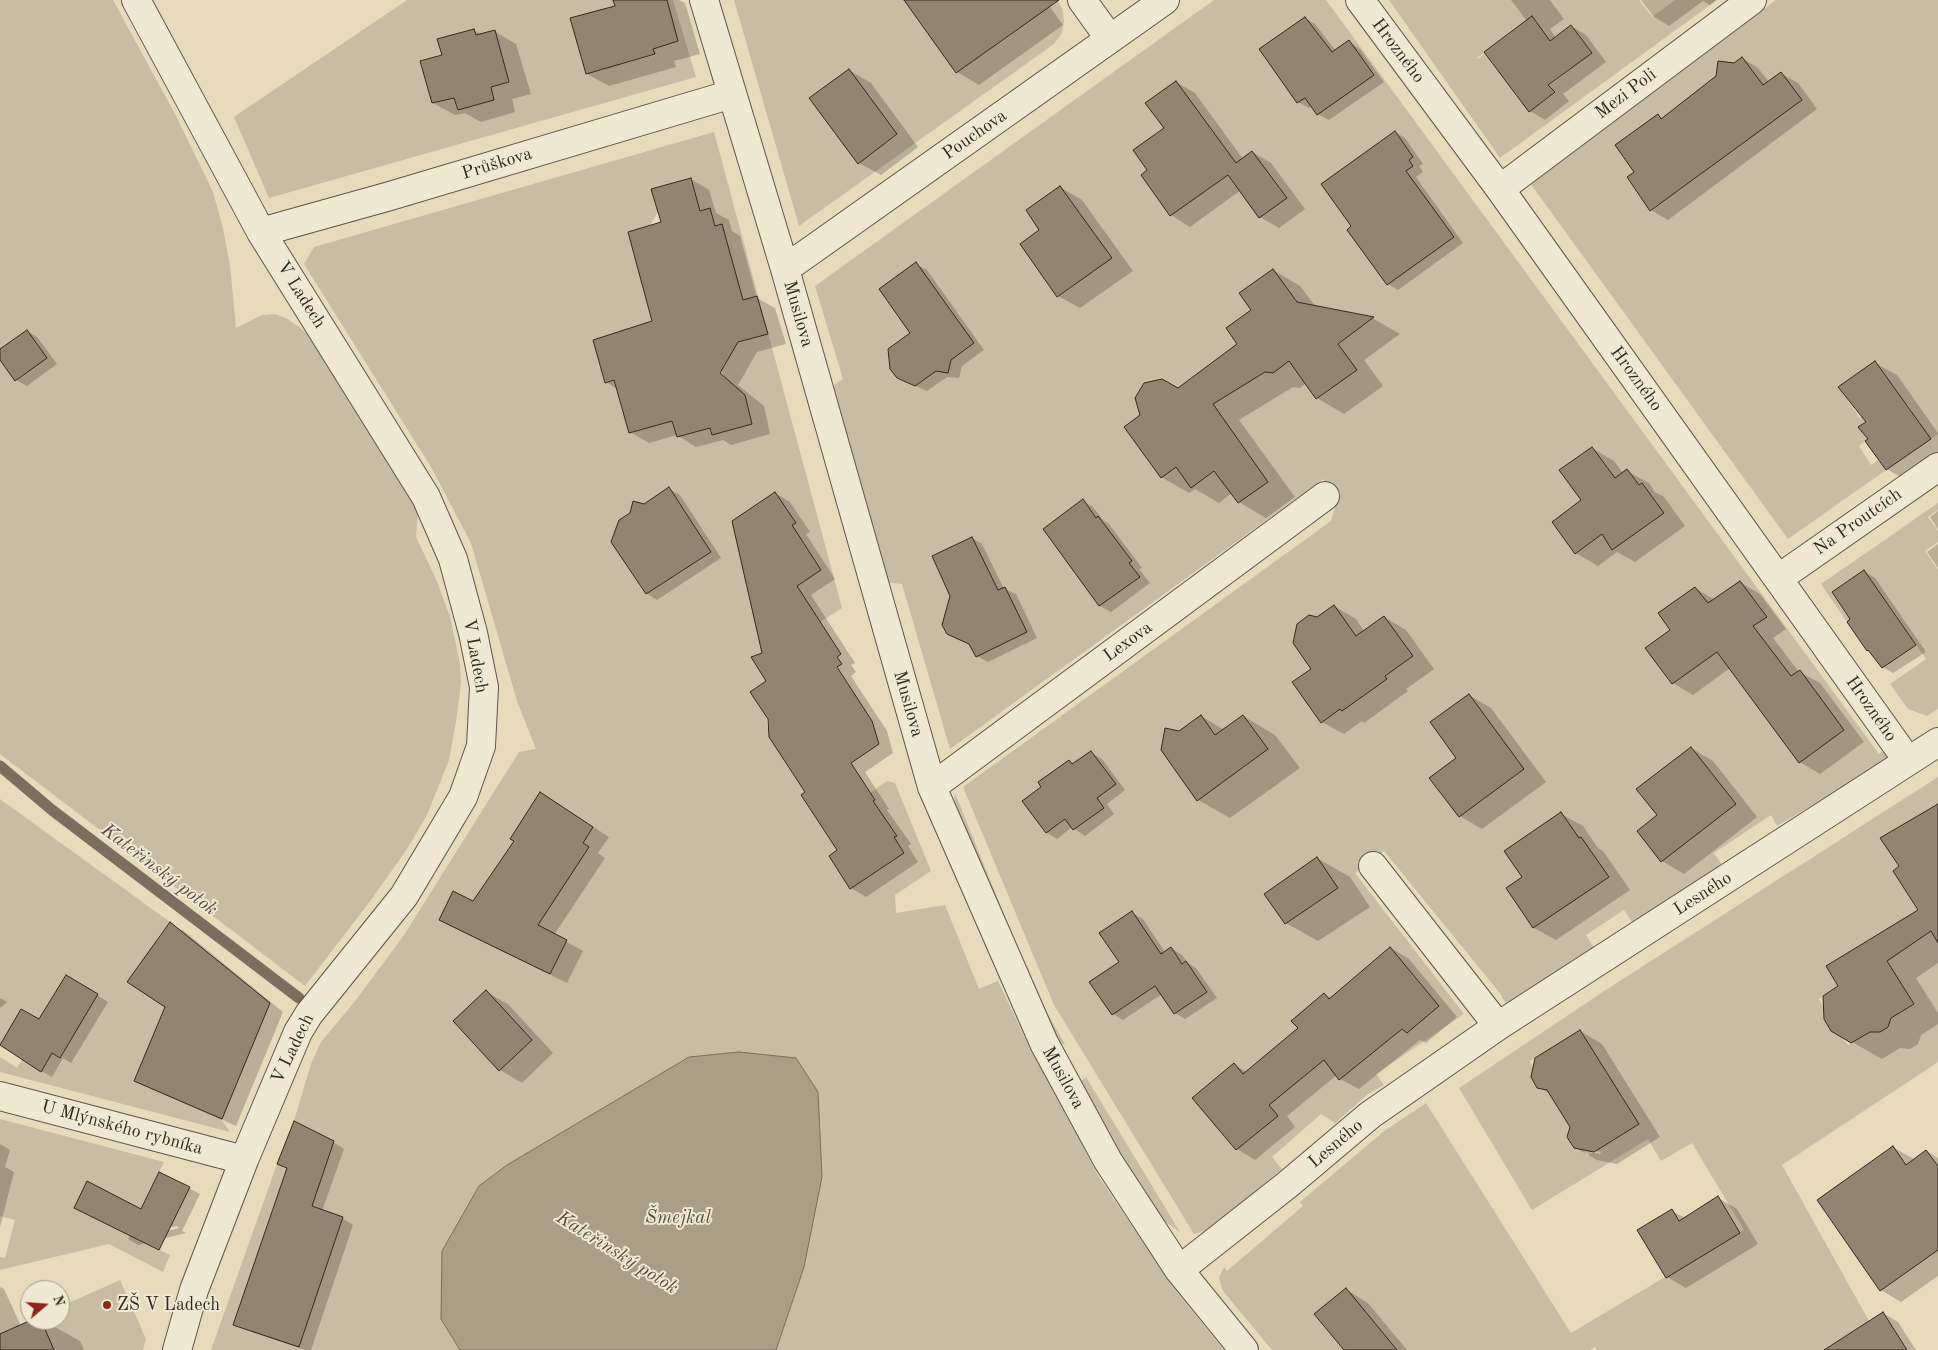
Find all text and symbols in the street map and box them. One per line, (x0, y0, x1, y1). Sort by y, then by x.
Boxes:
street label: Hrozného (1367, 14, 1429, 88)
street label: Mezi Poli (1591, 64, 1661, 124)
street label: Pouchova (939, 105, 1011, 165)
street label: Průškova (459, 143, 535, 185)
street label: V Ladech (272, 257, 330, 333)
street label: Musilova (778, 278, 818, 350)
street label: Hrozného (1605, 342, 1667, 416)
street label: Na Proutcích (1810, 484, 1906, 560)
street label: V Ladech (458, 617, 492, 695)
street label: Lexova (1099, 617, 1157, 667)
street label: Musilova (888, 668, 928, 740)
street label: Hrozného (1841, 672, 1901, 746)
water label: Kateřinský potok (96, 819, 222, 921)
street label: Lesného (1670, 867, 1736, 921)
street label: V Ladech (267, 1010, 319, 1088)
street label: Musilova (1037, 1043, 1089, 1113)
street label: U Mlýnského rybníka (39, 1096, 205, 1160)
street label: Lesného (1304, 1115, 1368, 1173)
water label: Kateřinský potok (552, 1206, 682, 1300)
water label: Šmejkal (645, 1207, 711, 1229)
north arrow (20, 1280, 70, 1330)
text: N (50, 1293, 67, 1308)
place label: ZŠ V Ladech (117, 1294, 220, 1316)
marker: ZŠ V Ladech (101, 1299, 113, 1311)

